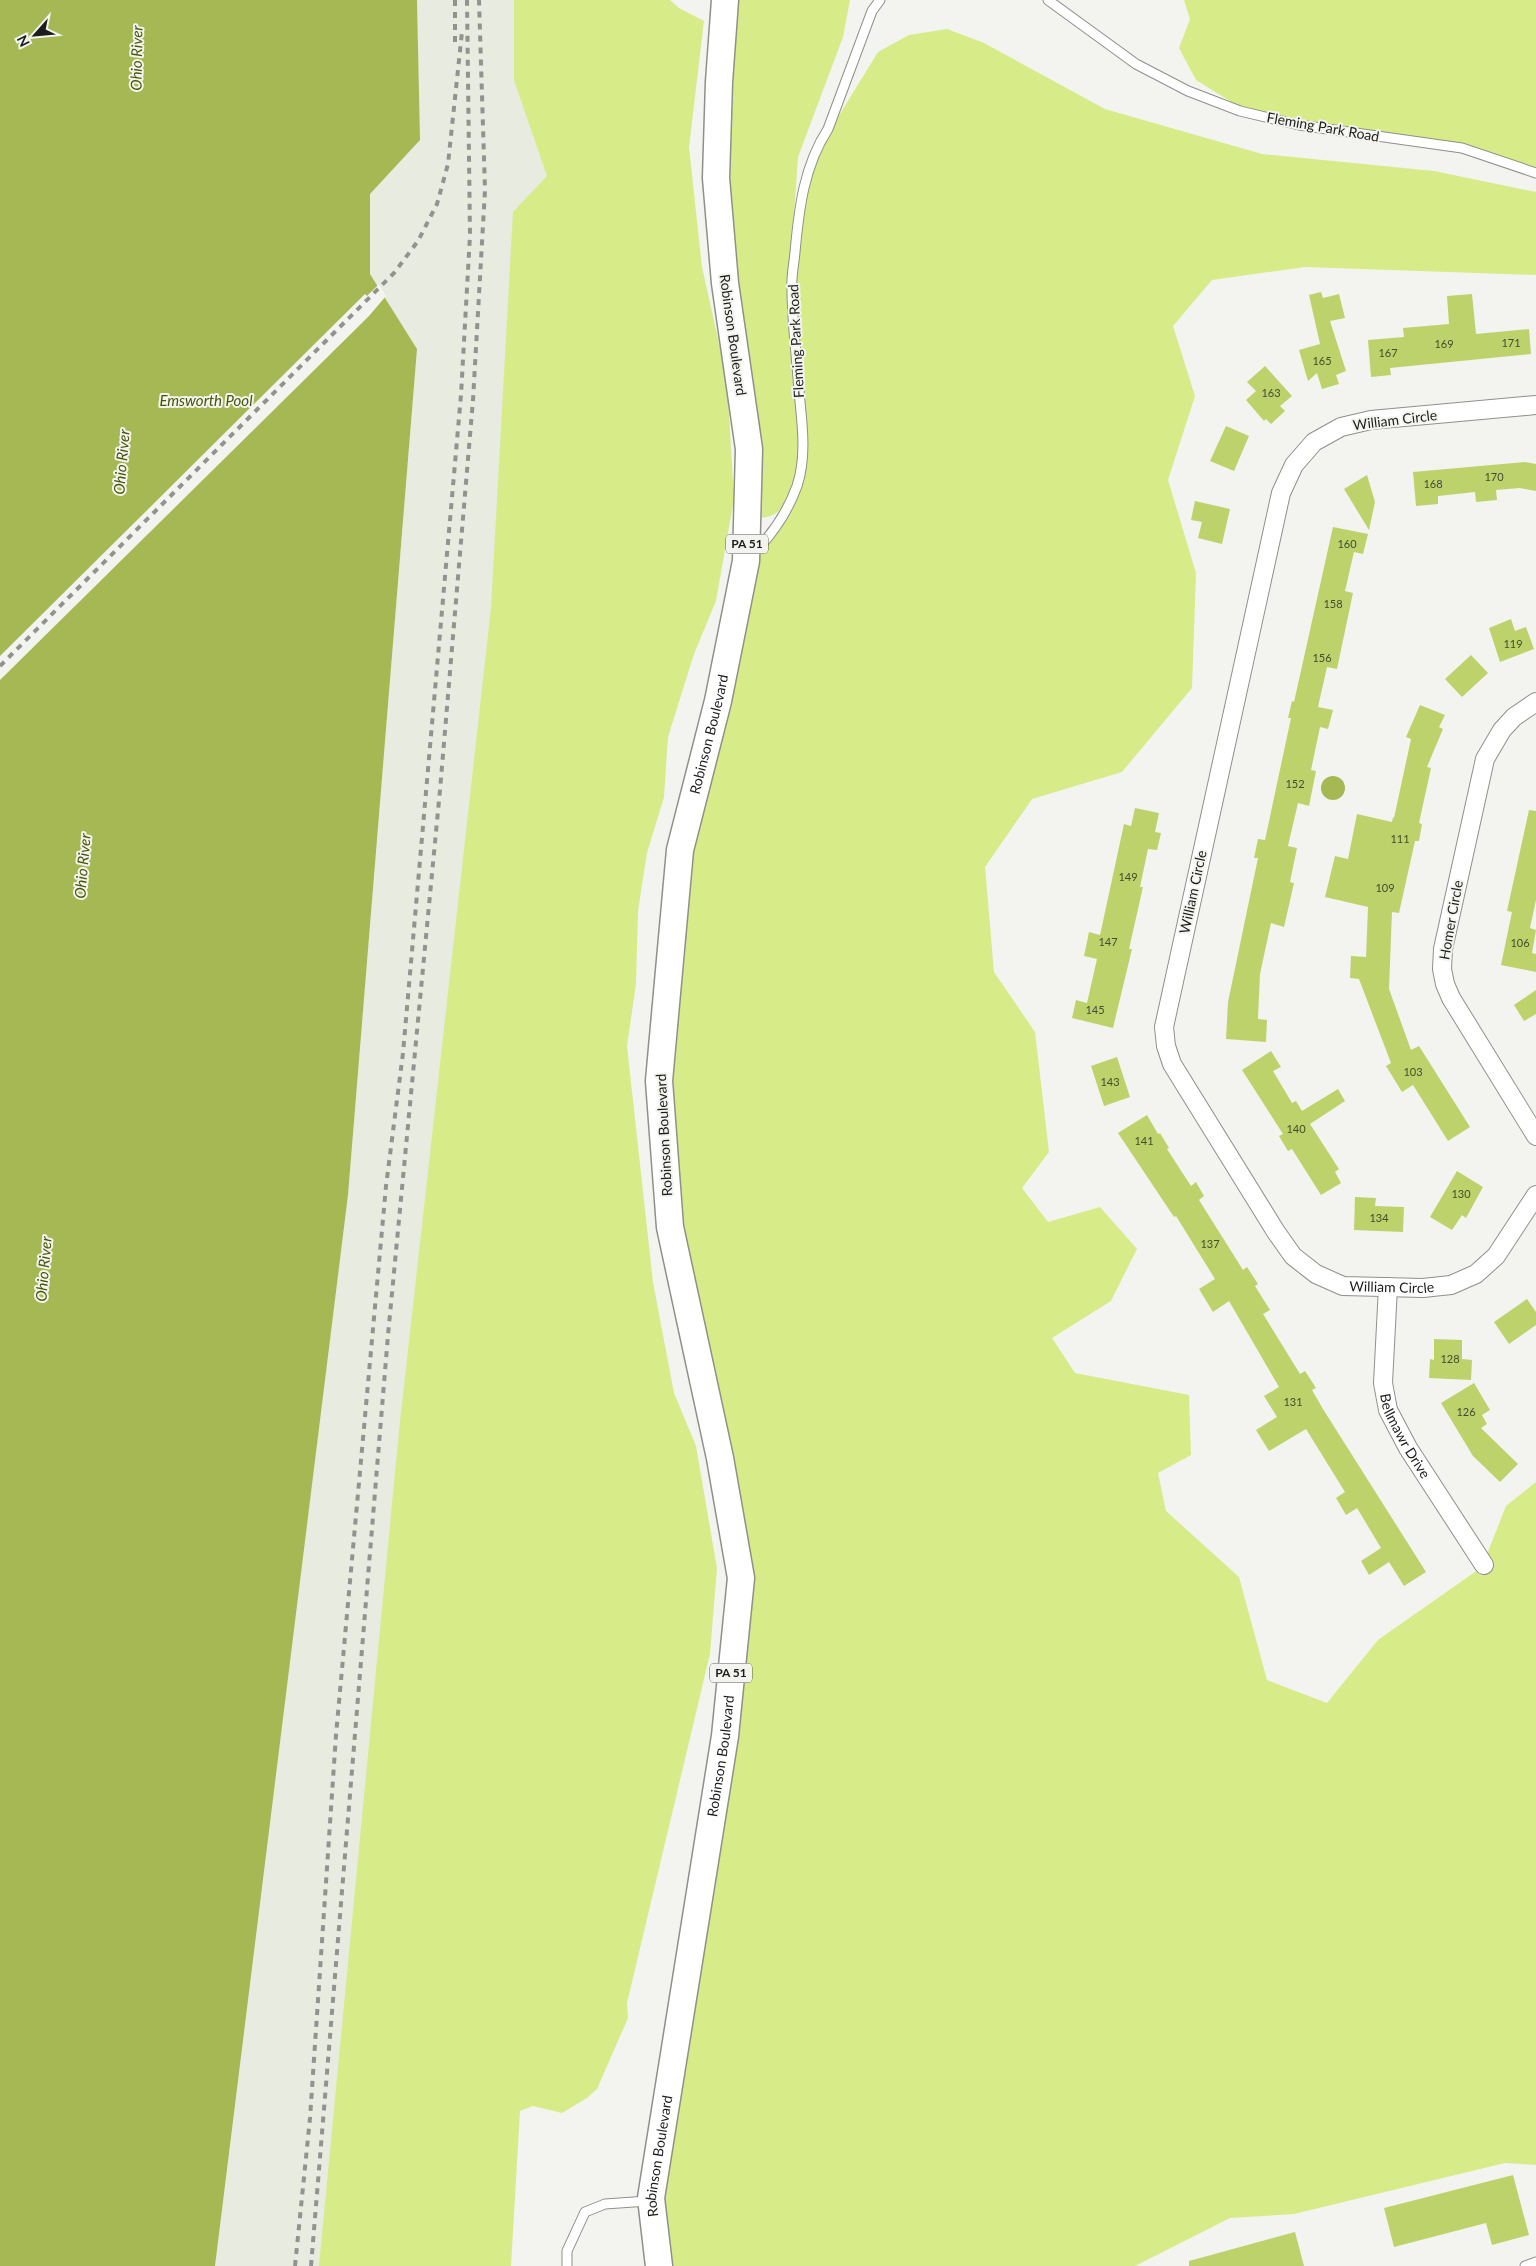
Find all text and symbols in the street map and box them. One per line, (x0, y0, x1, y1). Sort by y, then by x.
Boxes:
north arrow (10, 10, 60, 60)
water label: Ohio River (126, 24, 146, 91)
text: N (13, 32, 33, 50)
street label: Fleming Park Road (1265, 108, 1381, 145)
street label: Robinson Boulevard (717, 273, 750, 397)
street label: Fleming Park Road (784, 284, 807, 398)
house number: 171 (1501, 336, 1521, 349)
house number: 169 (1434, 337, 1454, 350)
house number: 167 (1378, 346, 1398, 359)
house number: 165 (1312, 354, 1332, 367)
house number: 163 (1261, 386, 1281, 399)
water label: Emsworth Pool (159, 391, 253, 409)
street label: William Circle (1352, 406, 1438, 433)
water label: Ohio River (109, 428, 133, 495)
house number: 170 (1484, 470, 1504, 483)
house number: 168 (1423, 477, 1443, 490)
road number: PA 51 (726, 534, 768, 554)
house number: 160 (1337, 537, 1357, 550)
house number: 158 (1323, 597, 1343, 610)
house number: 119 (1503, 637, 1523, 650)
house number: 156 (1312, 651, 1332, 664)
street label: Robinson Boulevard (686, 673, 731, 796)
house number: 152 (1285, 777, 1305, 790)
water label: Ohio River (70, 832, 94, 899)
house number: 111 (1390, 832, 1410, 845)
street label: William Circle (1175, 849, 1210, 935)
house number: 149 (1118, 870, 1138, 883)
street label: Homer Circle (1435, 879, 1466, 961)
house number: 109 (1375, 881, 1395, 894)
house number: 147 (1098, 935, 1118, 948)
house number: 106 (1510, 936, 1530, 949)
house number: 145 (1085, 1003, 1105, 1016)
house number: 103 (1403, 1065, 1423, 1078)
street label: Robinson Boulevard (652, 1073, 675, 1197)
house number: 143 (1100, 1075, 1120, 1088)
house number: 140 (1286, 1122, 1306, 1135)
house number: 141 (1134, 1134, 1154, 1147)
house number: 130 (1451, 1187, 1471, 1200)
house number: 134 (1369, 1211, 1389, 1224)
water label: Ohio River (31, 1235, 55, 1302)
house number: 137 (1200, 1237, 1220, 1250)
street label: William Circle (1349, 1277, 1435, 1296)
house number: 128 (1440, 1352, 1460, 1365)
street label: Bellmawr Drive (1377, 1392, 1434, 1481)
house number: 131 (1283, 1395, 1303, 1408)
house number: 126 (1456, 1405, 1476, 1418)
road number: PA 51 (710, 1664, 752, 1682)
street label: Robinson Boulevard (703, 1694, 737, 1818)
street label: Robinson Boulevard (642, 2094, 675, 2218)

